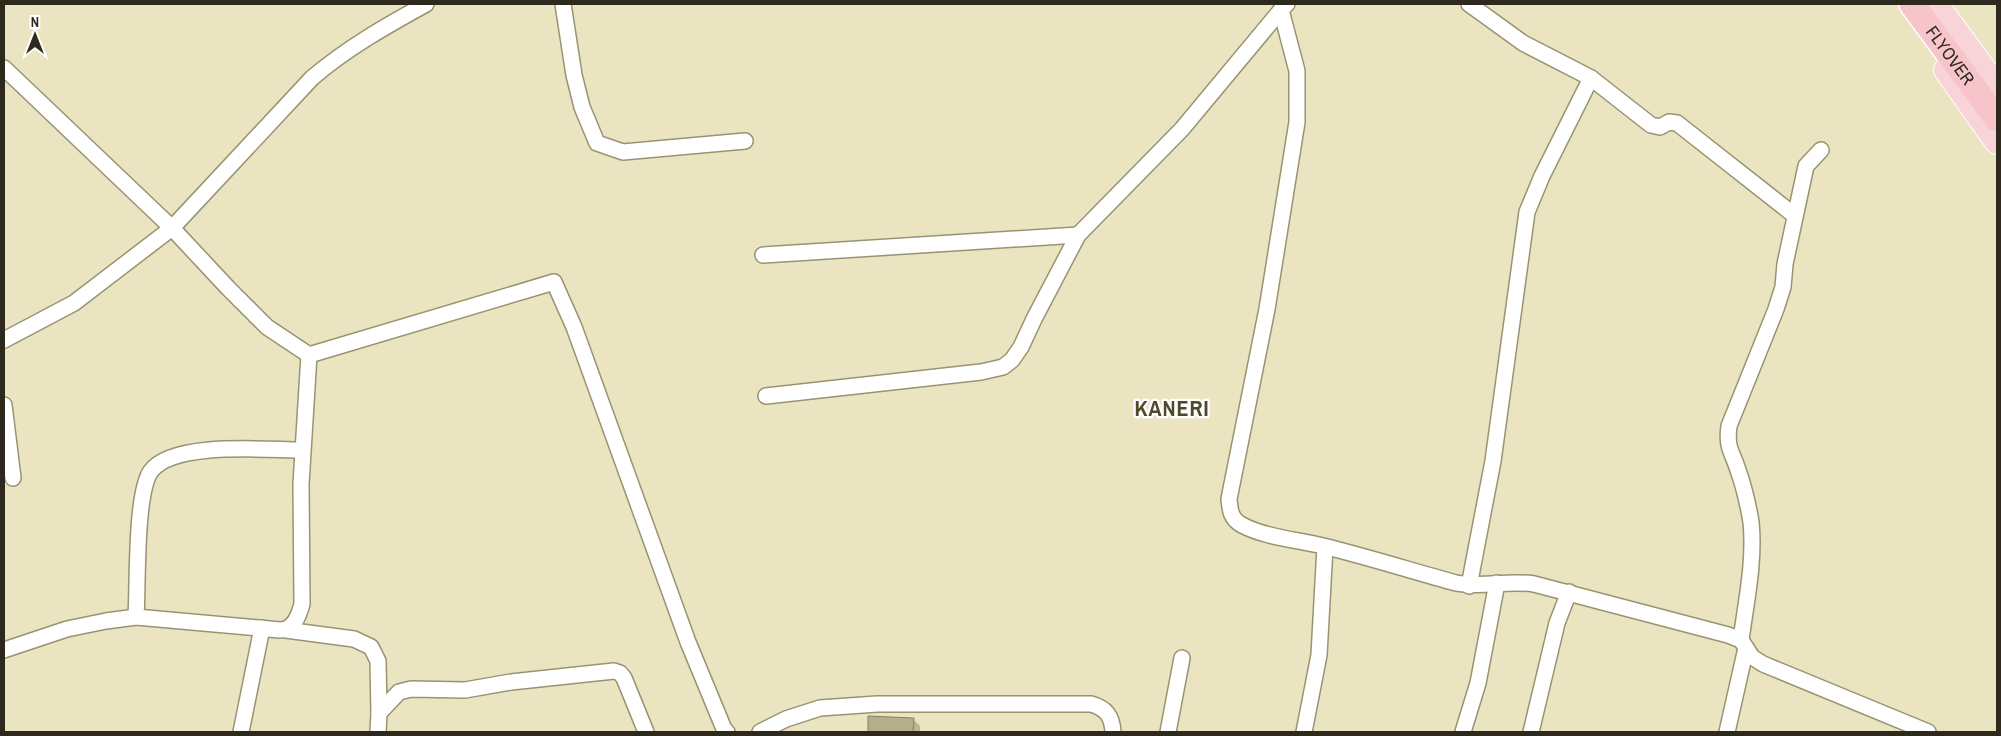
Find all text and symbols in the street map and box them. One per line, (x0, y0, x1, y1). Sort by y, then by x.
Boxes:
north arrow (10, 10, 60, 60)
text: N (31, 13, 39, 31)
street label: FLYOVER (1920, 20, 1981, 90)
district label: KANERI (1134, 393, 1210, 423)

